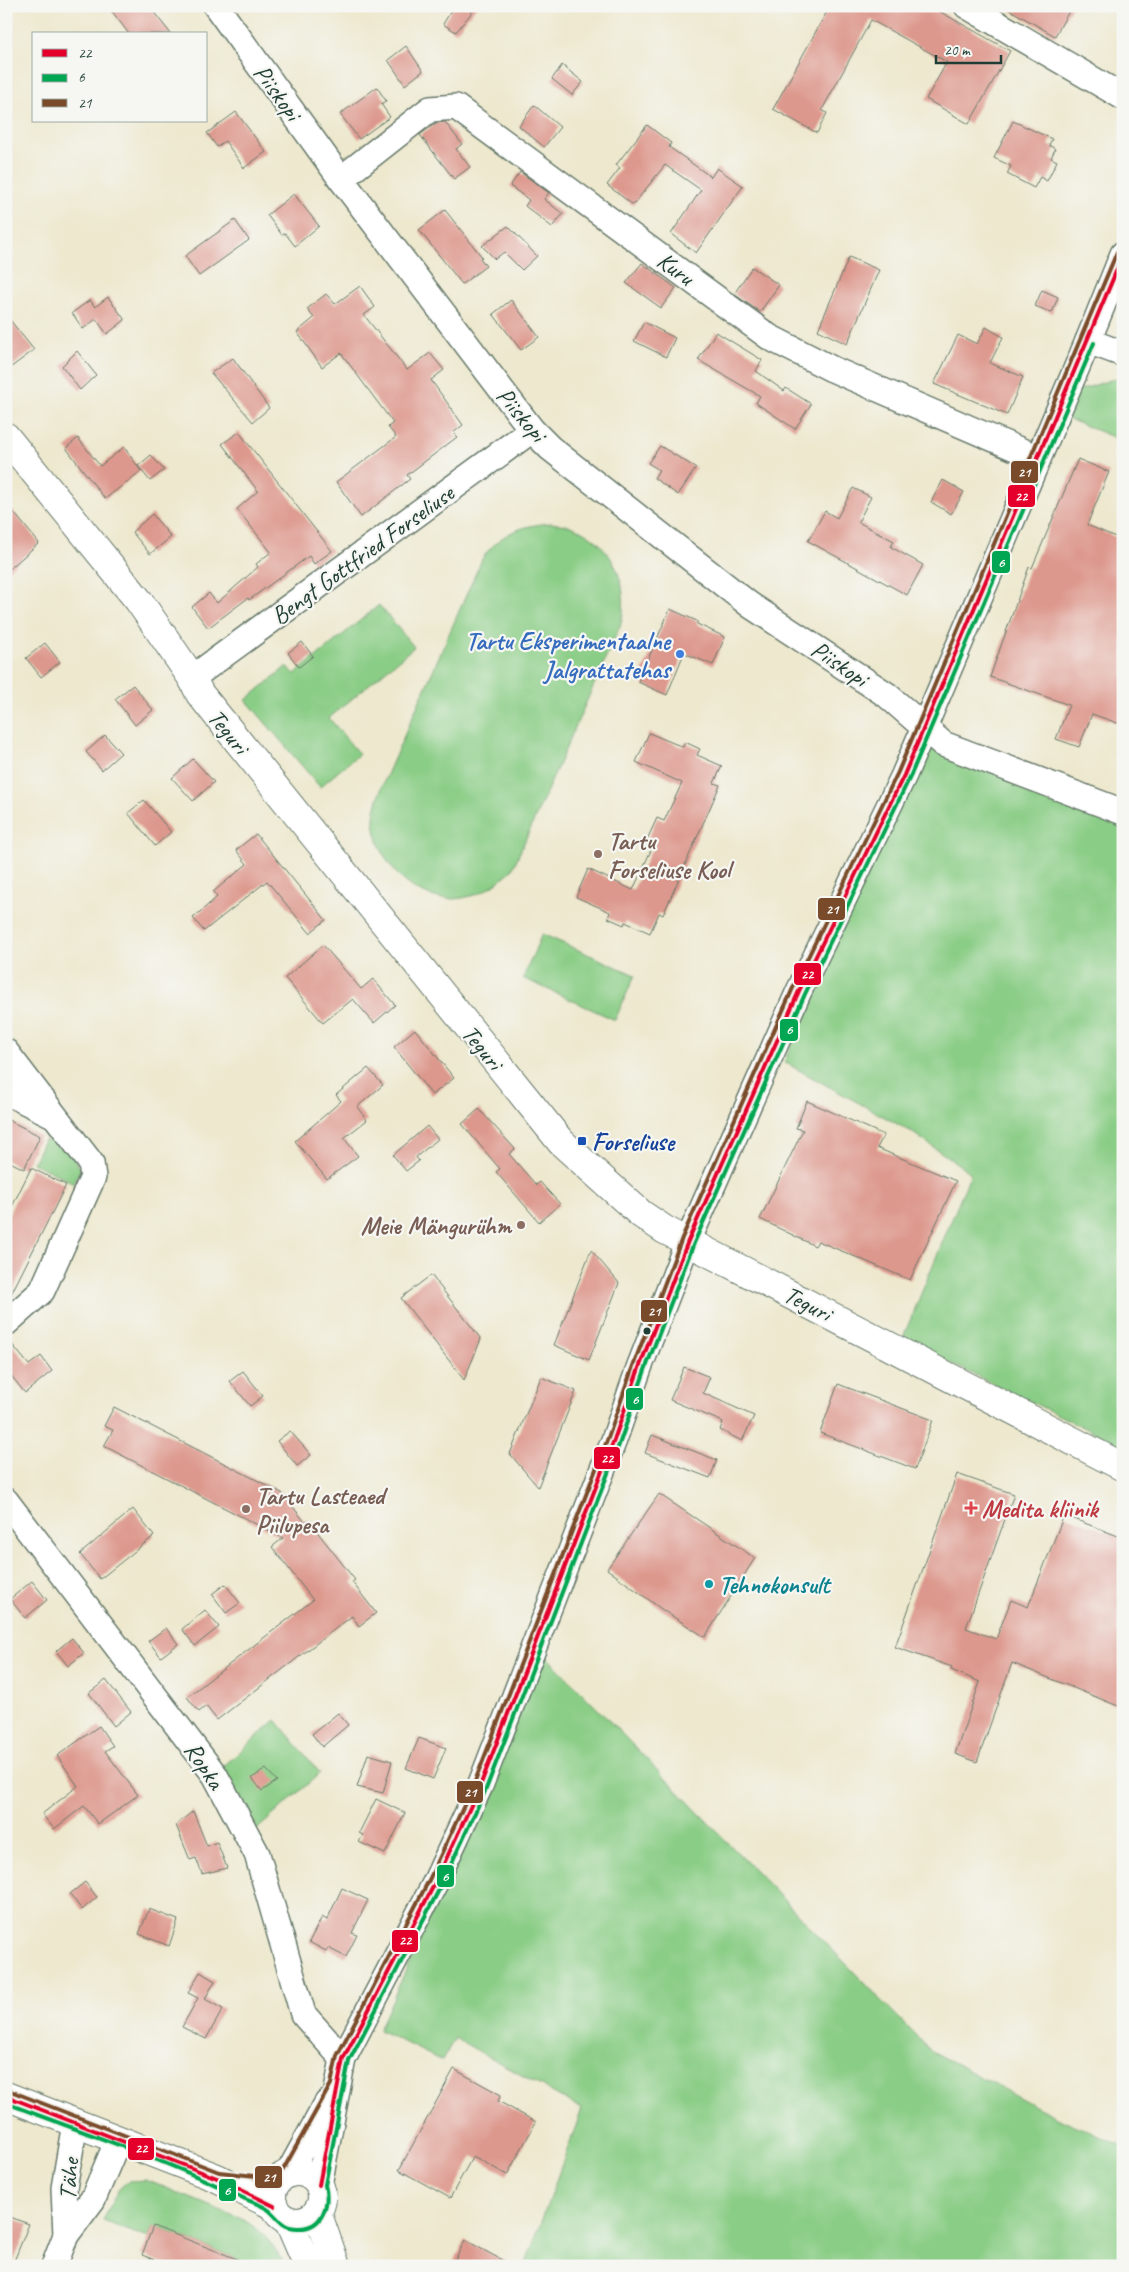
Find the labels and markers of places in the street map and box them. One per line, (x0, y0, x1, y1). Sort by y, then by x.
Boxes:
place label: Tartu Eksperimentaalne Jalgrattatehas (466, 625, 672, 686)
marker: Tartu Eksperimentaalne Jalgrattatehas (674, 648, 686, 660)
place label: Tartu Forseliuse Kool (608, 825, 735, 886)
marker: Tartu Forseliuse Kool (592, 848, 604, 860)
place label: Forseliuse (592, 1126, 676, 1158)
marker: Forseliuse (576, 1135, 588, 1147)
place label: Meie Mängurühm (361, 1210, 513, 1242)
marker: Meie Mängurühm (515, 1219, 527, 1231)
unlabelled marker (642, 1326, 652, 1336)
place label: Tartu Lasteaed Piilupesa (256, 1480, 389, 1541)
place label: Medita kliinik (982, 1493, 1100, 1525)
marker: Medita kliinik (964, 1501, 978, 1515)
marker: Tartu Lasteaed Piilupesa (240, 1503, 252, 1515)
place label: Tehnokonsult (719, 1569, 832, 1601)
marker: Tehnokonsult (703, 1578, 715, 1590)

